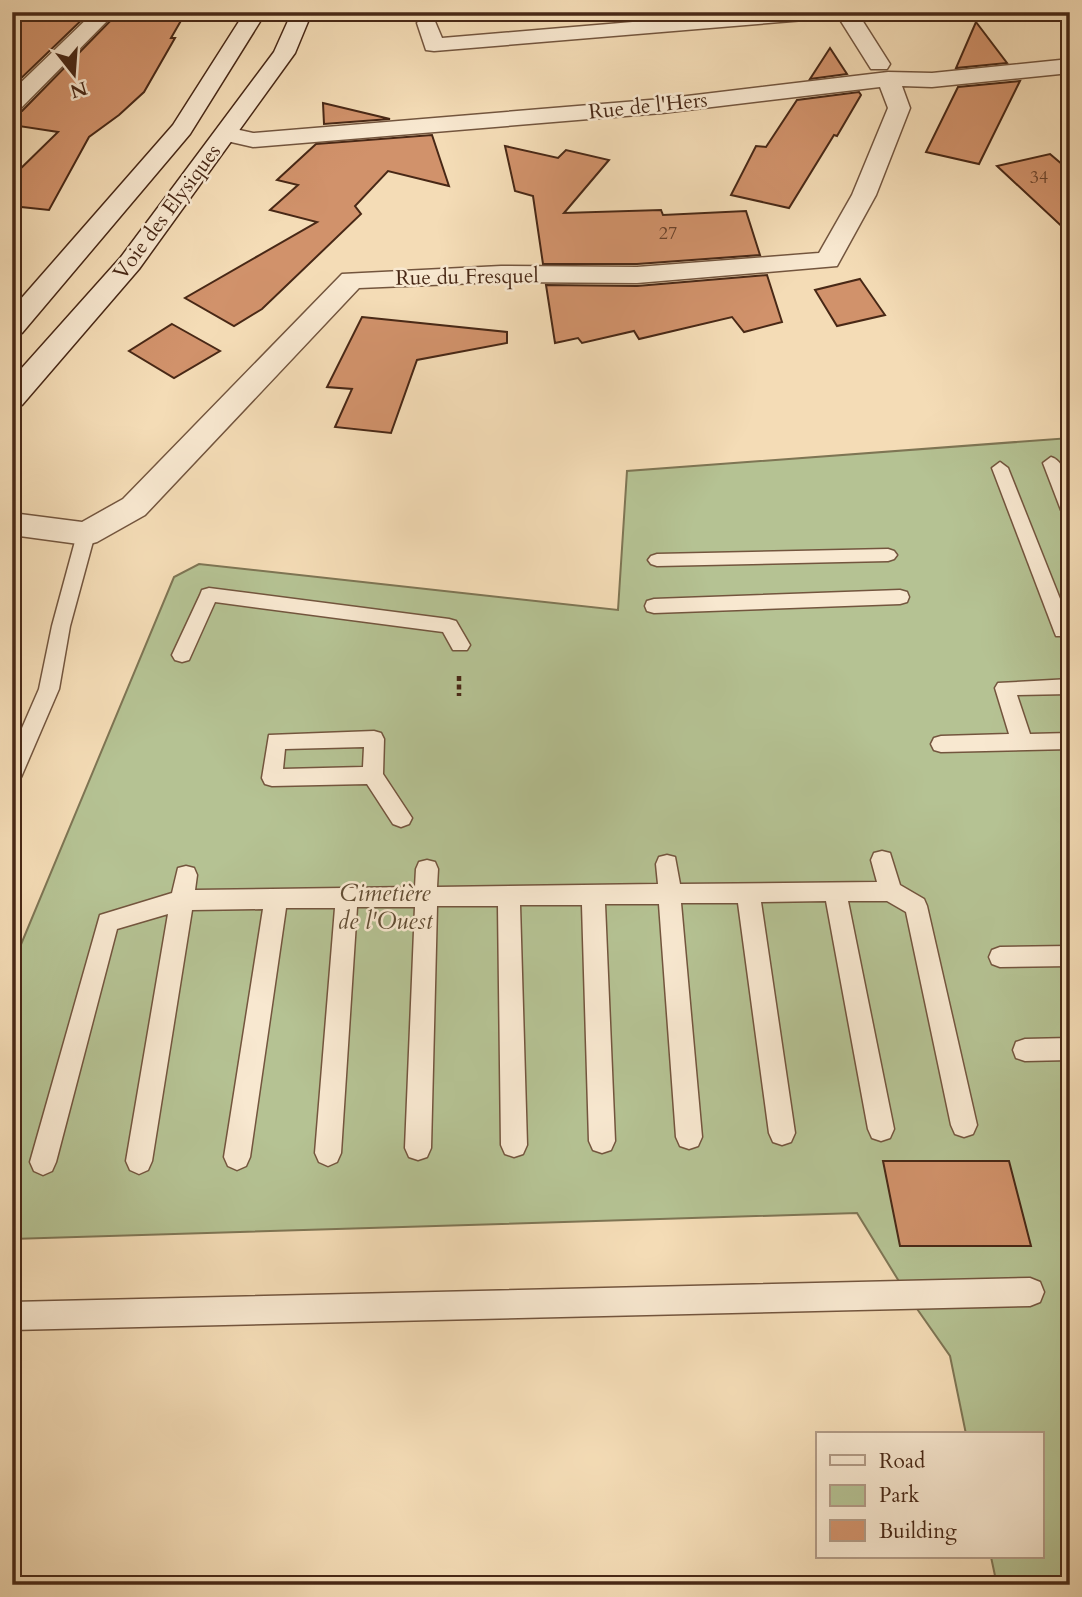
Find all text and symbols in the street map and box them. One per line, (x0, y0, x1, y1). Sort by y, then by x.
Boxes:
north arrow (38, 38, 108, 108)
text: N (67, 74, 90, 104)
street label: Rue de l'Hers (587, 85, 709, 127)
street label: Voie des Elysiques (106, 138, 228, 286)
house number: 34 (1030, 165, 1048, 190)
house number: 27 (659, 221, 677, 246)
street label: Rue du Fresquel (395, 261, 539, 293)
park label: Cimetière de l'Ouest (337, 877, 434, 938)
legend (816, 1432, 1044, 1558)
text: Road (879, 1447, 925, 1476)
text: Park (879, 1481, 920, 1510)
text: Building (879, 1517, 957, 1546)

